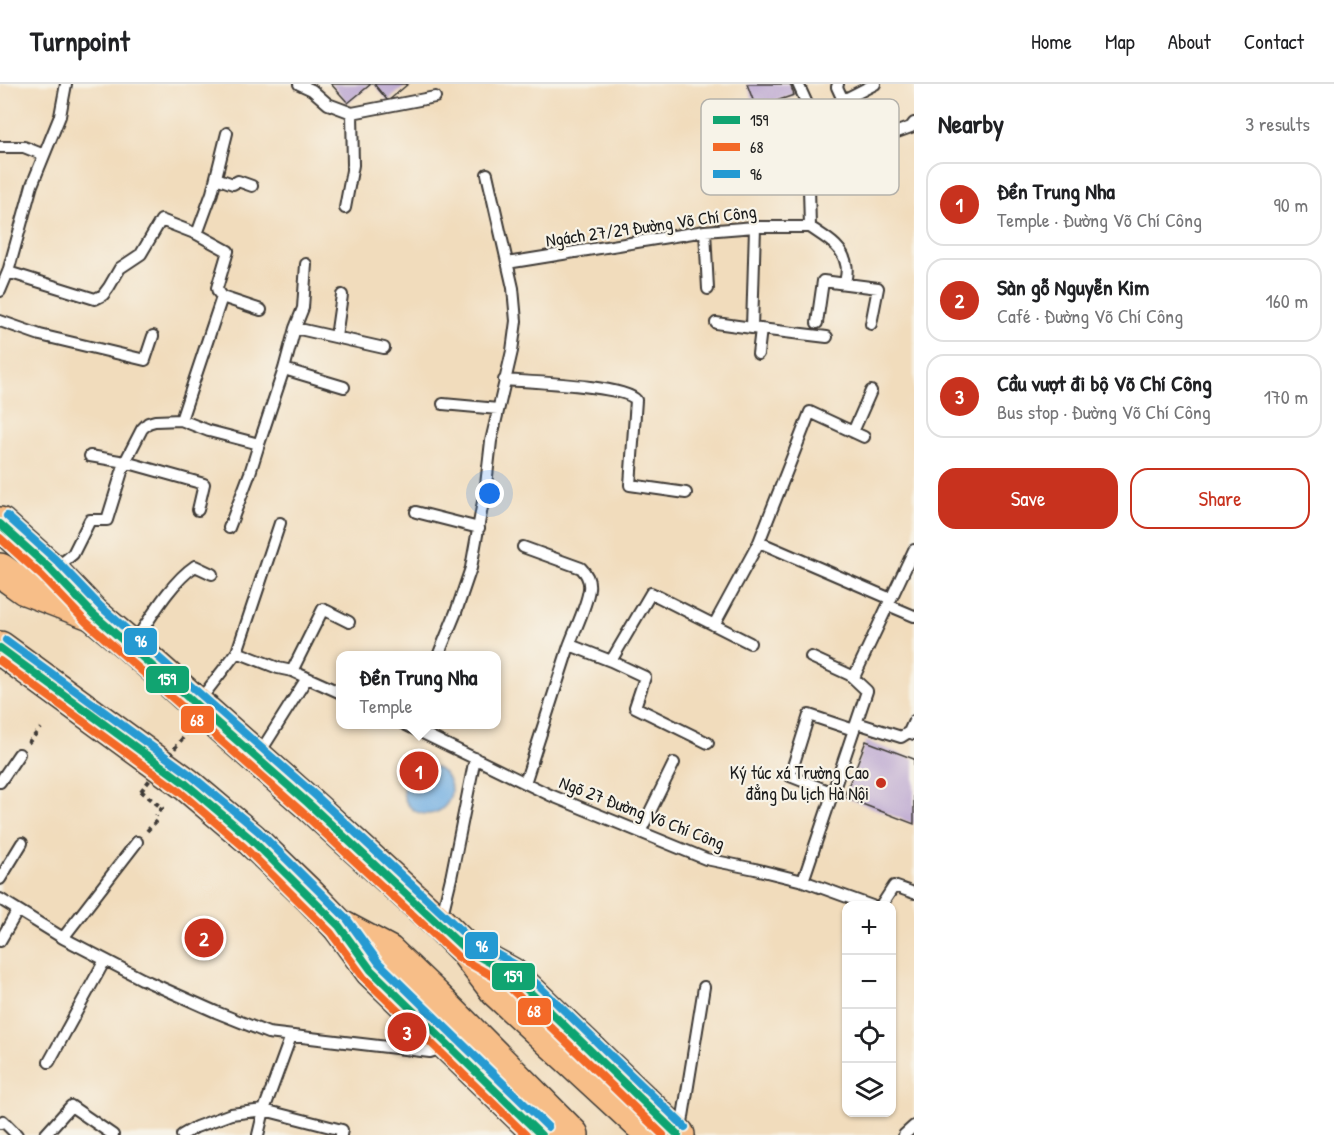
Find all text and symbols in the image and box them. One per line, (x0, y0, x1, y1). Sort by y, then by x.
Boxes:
text: Turnpoint (30, 22, 130, 60)
text: Home (1031, 27, 1072, 56)
text: Map (1105, 27, 1135, 56)
text: About (1168, 27, 1211, 56)
text: Contact (1244, 27, 1304, 56)
legend (701, 99, 899, 195)
text: Nearby (938, 106, 1004, 141)
text: 159 (750, 109, 769, 131)
text: 3 results (1245, 110, 1310, 137)
text: 68 (750, 136, 763, 158)
text: 96 (750, 163, 762, 185)
text: Đền Trung Nha (997, 176, 1115, 206)
text: 1 (956, 191, 963, 218)
text: 90 m (1274, 191, 1308, 218)
street label: Ngách 27/29 Đường Võ Chí Công (544, 198, 758, 253)
text: Temple · Đường Võ Chí Công (997, 206, 1202, 233)
text: Sàn gỗ Nguyễn Kim (997, 272, 1149, 302)
text: 2 (955, 287, 964, 314)
text: 160 m (1266, 287, 1308, 314)
text: Café · Đường Võ Chí Công (997, 302, 1183, 329)
text: Cầu vượt đi bộ Võ Chí Công (997, 368, 1212, 398)
text: 3 (955, 383, 964, 410)
text: 170 m (1264, 383, 1308, 410)
text: Bus stop · Đường Võ Chí Công (997, 398, 1211, 425)
button: Save (938, 468, 1118, 529)
button: Share (1130, 468, 1310, 529)
your location (475, 479, 504, 508)
line badge: 96 (123, 627, 158, 656)
text: 96 (135, 630, 148, 652)
popup (336, 651, 501, 729)
text: Đền Trung Nha (360, 662, 477, 692)
line badge: 159 (145, 665, 190, 694)
text: 159 (158, 668, 176, 690)
text: Temple (360, 692, 412, 719)
line badge: 68 (180, 705, 215, 734)
text: 68 (190, 709, 204, 731)
pin: 1 (400, 748, 438, 794)
place label: Ký túc xá Trường Cao đẳng Du lịch Hà Nội (730, 760, 869, 806)
street label: Ngõ 27 Đường Võ Chí Công (556, 769, 729, 856)
marker: Ký túc xá Trường Cao đẳng Du lịch Hà Nội (874, 776, 888, 790)
map controls (842, 901, 896, 1117)
button: + (842, 901, 896, 955)
pin: 2 (184, 916, 224, 960)
line badge: 96 (464, 931, 499, 960)
text: 96 (476, 935, 489, 957)
button: − (842, 955, 896, 1009)
line badge: 159 (491, 962, 536, 991)
text: 159 (504, 965, 522, 987)
line badge: 68 (517, 997, 552, 1026)
text: 68 (527, 1000, 541, 1022)
button: locate (842, 1009, 896, 1063)
pin: 3 (388, 1010, 426, 1054)
button: layers (842, 1063, 896, 1117)

